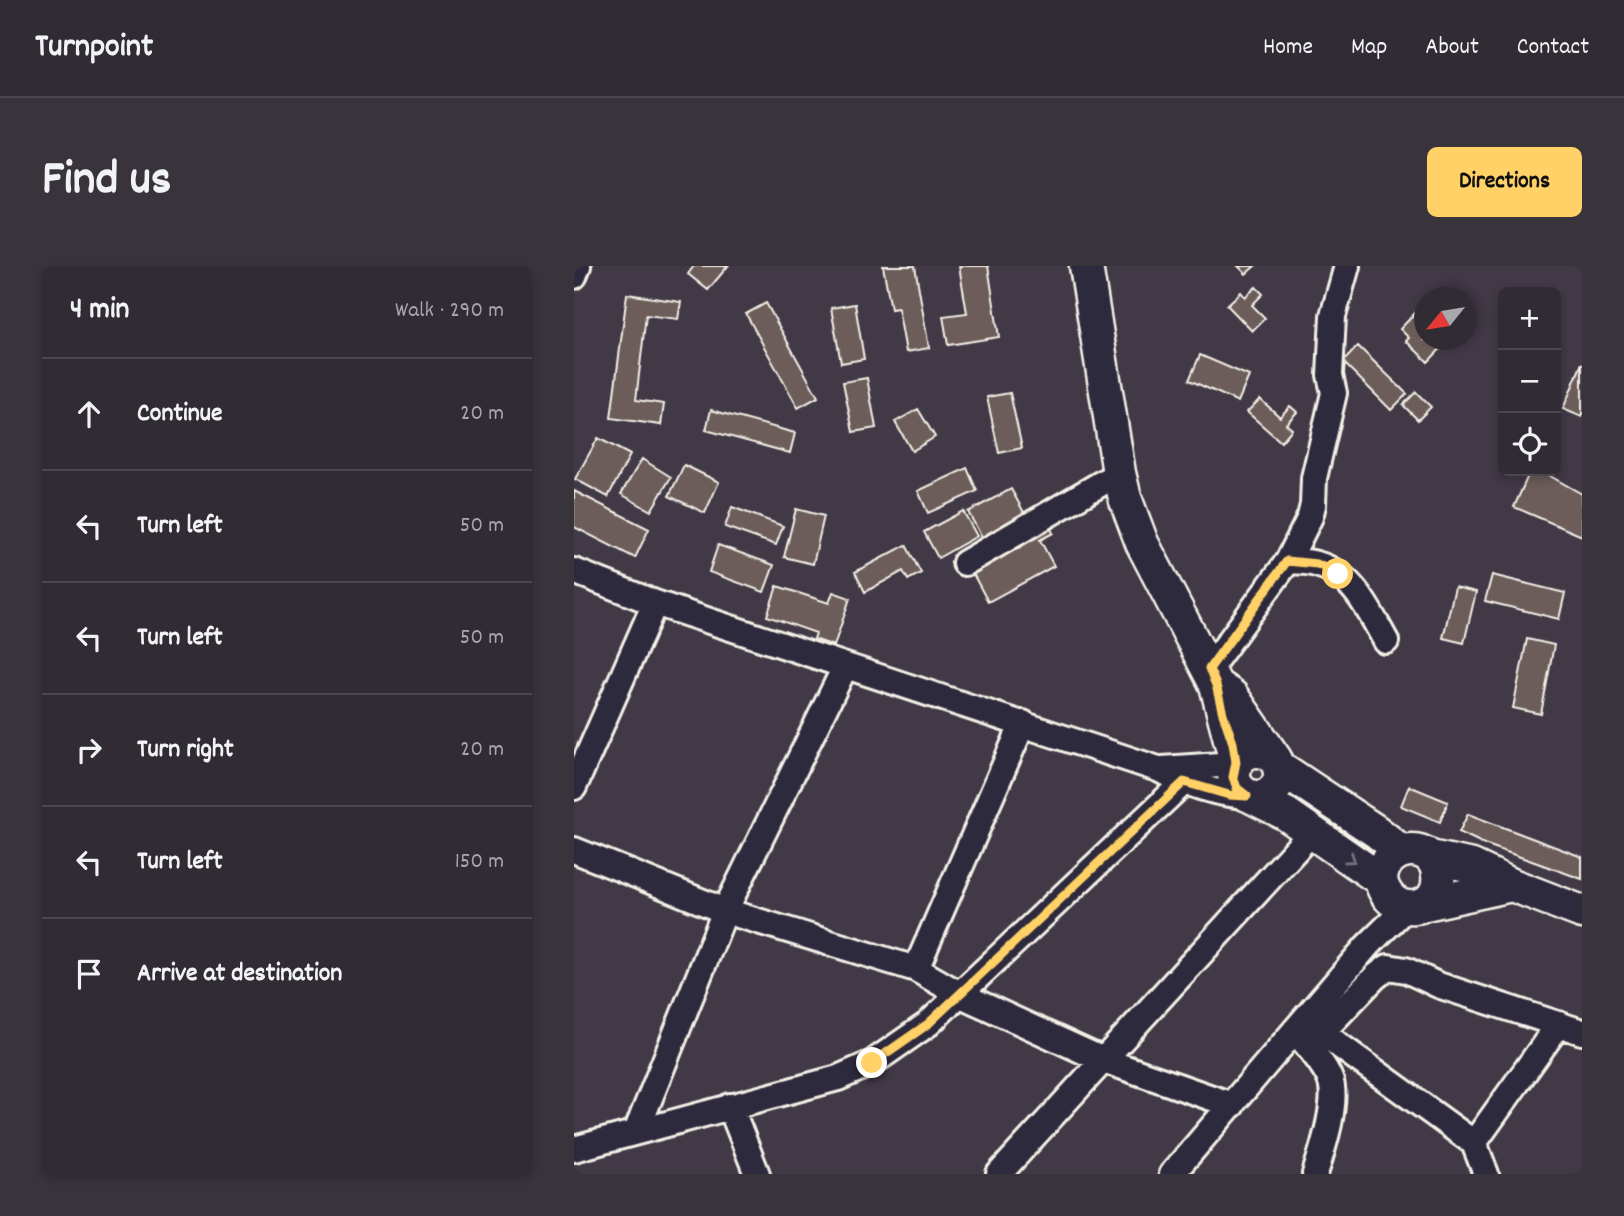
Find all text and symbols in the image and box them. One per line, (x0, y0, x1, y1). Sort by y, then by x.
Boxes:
text: Turnpoint (35, 25, 153, 72)
text: Home (1263, 31, 1313, 65)
text: Map (1351, 31, 1387, 65)
text: About (1425, 31, 1479, 65)
text: Contact (1517, 31, 1589, 65)
text: Find us (42, 147, 171, 217)
button: Directions (1427, 147, 1582, 217)
north arrow (1414, 287, 1477, 350)
map controls (1498, 287, 1561, 476)
button: + (1498, 287, 1561, 350)
text: 4 min (70, 290, 129, 333)
text: Walk · 290 m (395, 295, 504, 328)
button: − (1498, 350, 1561, 413)
icon: ahead (70, 395, 108, 433)
text: Continue (137, 396, 222, 433)
text: 20 m (460, 398, 504, 431)
button: locate (1498, 413, 1561, 476)
icon: left (70, 507, 108, 545)
text: Turn left (137, 508, 223, 545)
text: 50 m (460, 510, 504, 543)
route start (1322, 558, 1353, 589)
icon: left (70, 619, 108, 657)
text: Turn left (137, 620, 223, 657)
text: 50 m (460, 622, 504, 655)
icon: right (70, 731, 108, 769)
text: Turn right (137, 732, 234, 769)
text: 20 m (460, 734, 504, 767)
icon: left (70, 843, 108, 881)
text: Turn left (137, 844, 223, 881)
text: 150 m (455, 846, 504, 879)
one-way arrow (1343, 851, 1356, 863)
icon: arrive (70, 955, 108, 993)
text: Arrive at destination (137, 956, 342, 993)
route end (856, 1047, 887, 1078)

